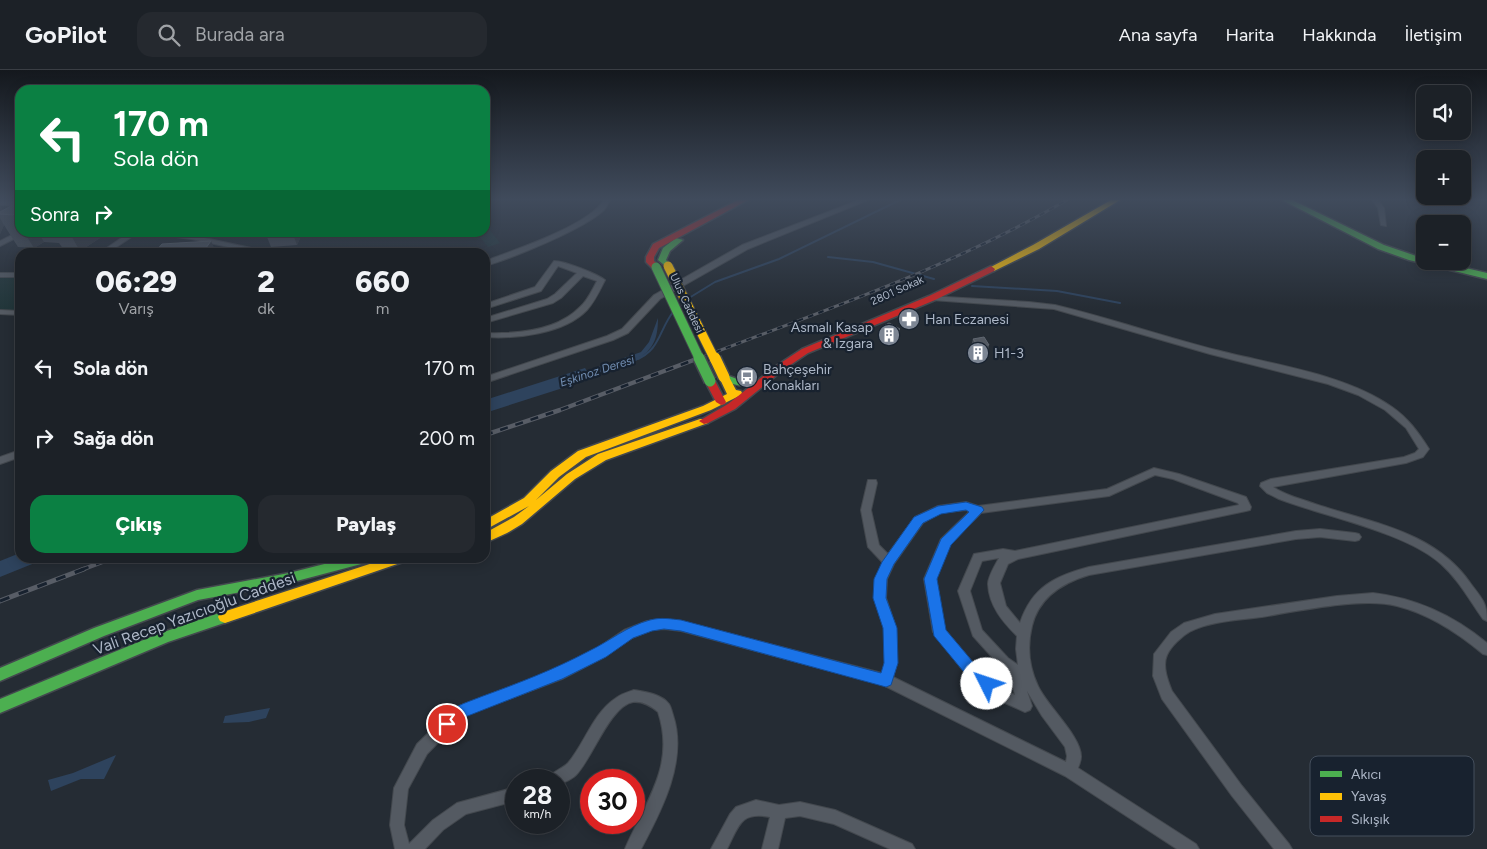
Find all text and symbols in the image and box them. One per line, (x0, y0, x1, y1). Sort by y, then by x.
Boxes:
search box (137, 12, 487, 57)
text: GoPilot (25, 20, 107, 49)
icon: search (155, 21, 183, 49)
text: Burada ara (195, 23, 285, 46)
text: Ana sayfa (1119, 24, 1197, 46)
text: Harita (1225, 24, 1274, 46)
text: Hakkında (1302, 24, 1376, 46)
text: İletişim (1404, 24, 1462, 46)
map controls (1416, 85, 1471, 270)
button: sound (1416, 85, 1471, 140)
text: 170 m (113, 103, 209, 145)
icon: left (30, 105, 95, 170)
text: Sola dön (113, 145, 199, 172)
button: + (1416, 150, 1471, 205)
icon: right (89, 200, 117, 228)
text: Sonra (30, 203, 79, 226)
button: − (1416, 215, 1471, 270)
text: 06:29 (95, 263, 177, 300)
text: 2 (257, 263, 275, 300)
text: 660 (355, 263, 410, 300)
street label: Ulus Caddesi (667, 271, 706, 335)
street label: 2801 Sokak (869, 273, 926, 308)
text: Varış (119, 299, 154, 318)
text: dk (258, 299, 275, 318)
text: m (376, 299, 389, 318)
pharmacy icon: Han Eczanesi (897, 307, 921, 331)
place label: Han Eczanesi (925, 311, 1009, 328)
place label: Asmalı Kasap & Izgara (791, 319, 873, 352)
building icon: Asmalı Kasap & Izgara (877, 323, 901, 347)
building icon: H1-3 (966, 341, 990, 365)
place label: H1-3 (994, 345, 1024, 362)
water label: Eşkinoz Deresi (558, 352, 636, 390)
icon: left (30, 354, 58, 382)
text: Sola dön (73, 357, 148, 380)
text: 170 m (424, 357, 475, 380)
place label: Bahçeşehir Konakları (763, 361, 832, 394)
bus stop icon: Bahçeşehir Konakları (735, 365, 759, 389)
icon: right (30, 424, 58, 452)
text: Sağa dön (73, 427, 154, 450)
text: 200 m (419, 427, 475, 450)
button: Çıkış (30, 495, 248, 553)
button: Paylaş (258, 495, 475, 553)
street label: Vali Recep Yazıcıoğlu Caddesi (91, 568, 298, 659)
position arrow (960, 657, 1012, 709)
pin (426, 703, 468, 745)
icon: arrive (433, 710, 461, 738)
legend (1310, 756, 1474, 836)
text: Akıcı (1351, 766, 1381, 783)
speed limit sign: 30 (580, 769, 645, 834)
text: 28 (523, 780, 552, 810)
text: Yavaş (1351, 788, 1387, 805)
text: km/h (524, 807, 551, 821)
text: Sıkışık (1351, 811, 1390, 828)

